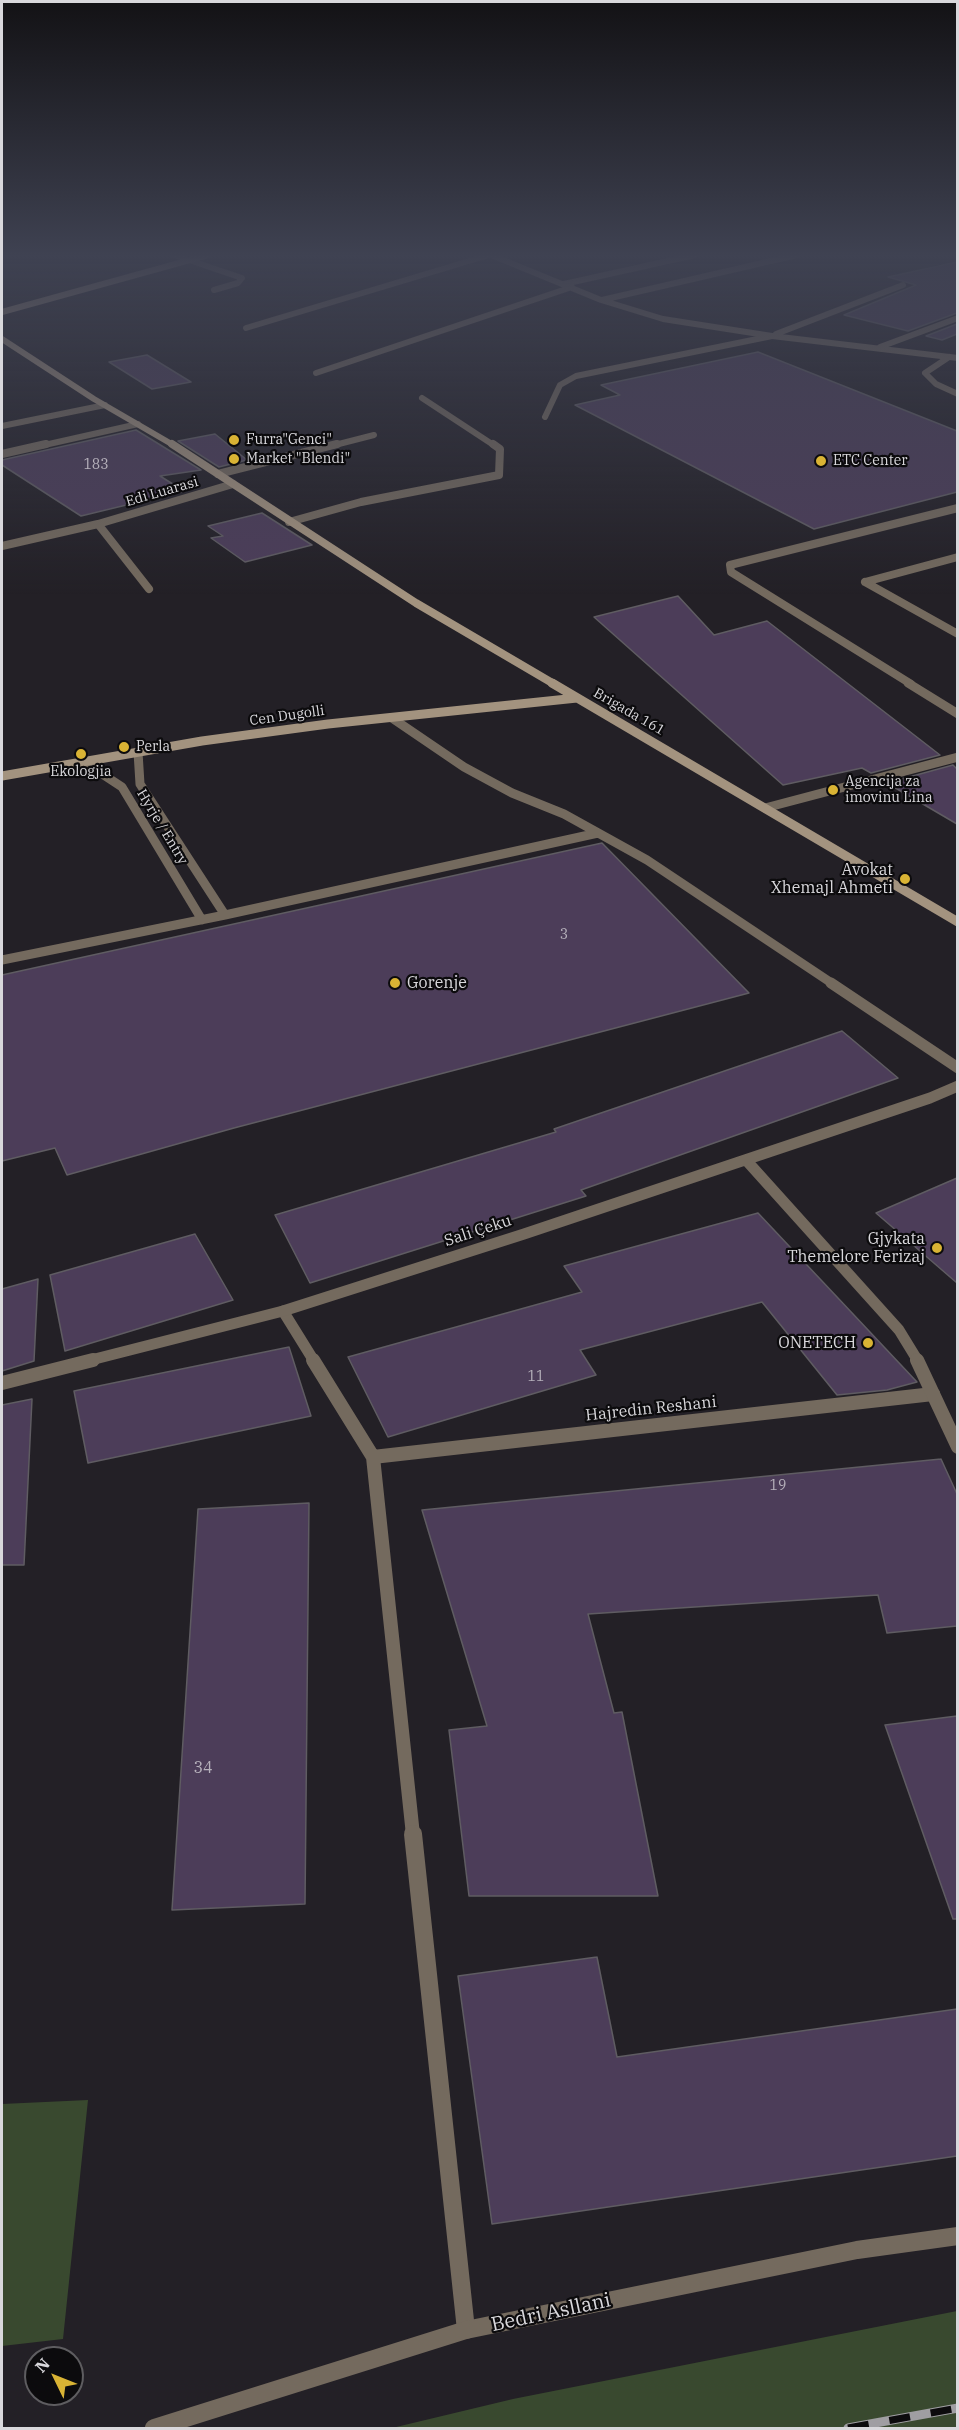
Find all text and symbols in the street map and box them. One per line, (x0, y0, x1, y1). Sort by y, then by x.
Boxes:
place label: Furra"Genci" (246, 432, 332, 448)
marker: Furra"Genci" (227, 433, 241, 447)
place label: Market "Blendi" (246, 451, 350, 467)
marker: Market "Blendi" (227, 452, 241, 466)
place label: ETC Center (833, 453, 907, 469)
marker: ETC Center (814, 454, 828, 468)
house number: 183 (83, 457, 109, 473)
street label: Edi Luarasi (124, 474, 200, 510)
street label: Brigada 161 (590, 685, 668, 739)
street label: Cen Dugolli (248, 702, 326, 730)
place label: Perla (136, 739, 170, 755)
marker: Perla (117, 740, 131, 754)
marker: Ekologjia (74, 747, 88, 761)
place label: Ekologjia (50, 764, 112, 780)
place label: Agencija za imovinu Lina (845, 774, 933, 807)
marker: Agencija za imovinu Lina (826, 783, 840, 797)
street label: Hyrje / Entry (133, 786, 191, 868)
place label: Avokat Xhemajl Ahmeti (771, 860, 893, 898)
marker: Avokat Xhemajl Ahmeti (898, 872, 912, 886)
house number: 3 (560, 927, 568, 943)
place label: Gorenje (407, 973, 467, 993)
marker: Gorenje (388, 976, 402, 990)
street label: Sali Çeku (442, 1211, 514, 1251)
place label: Gjykata Themelore Ferizaj (787, 1229, 925, 1267)
marker: Gjykata Themelore Ferizaj (930, 1241, 944, 1255)
place label: ONETECH (778, 1333, 856, 1353)
marker: ONETECH (861, 1336, 875, 1350)
house number: 11 (528, 1369, 544, 1385)
street label: Hajredin Reshani (585, 1393, 717, 1425)
house number: 19 (770, 1478, 786, 1494)
house number: 34 (193, 1758, 213, 1778)
street label: Bedri Asllani (489, 2289, 613, 2337)
north arrow (24, 2346, 84, 2406)
text: N (31, 2354, 54, 2377)

